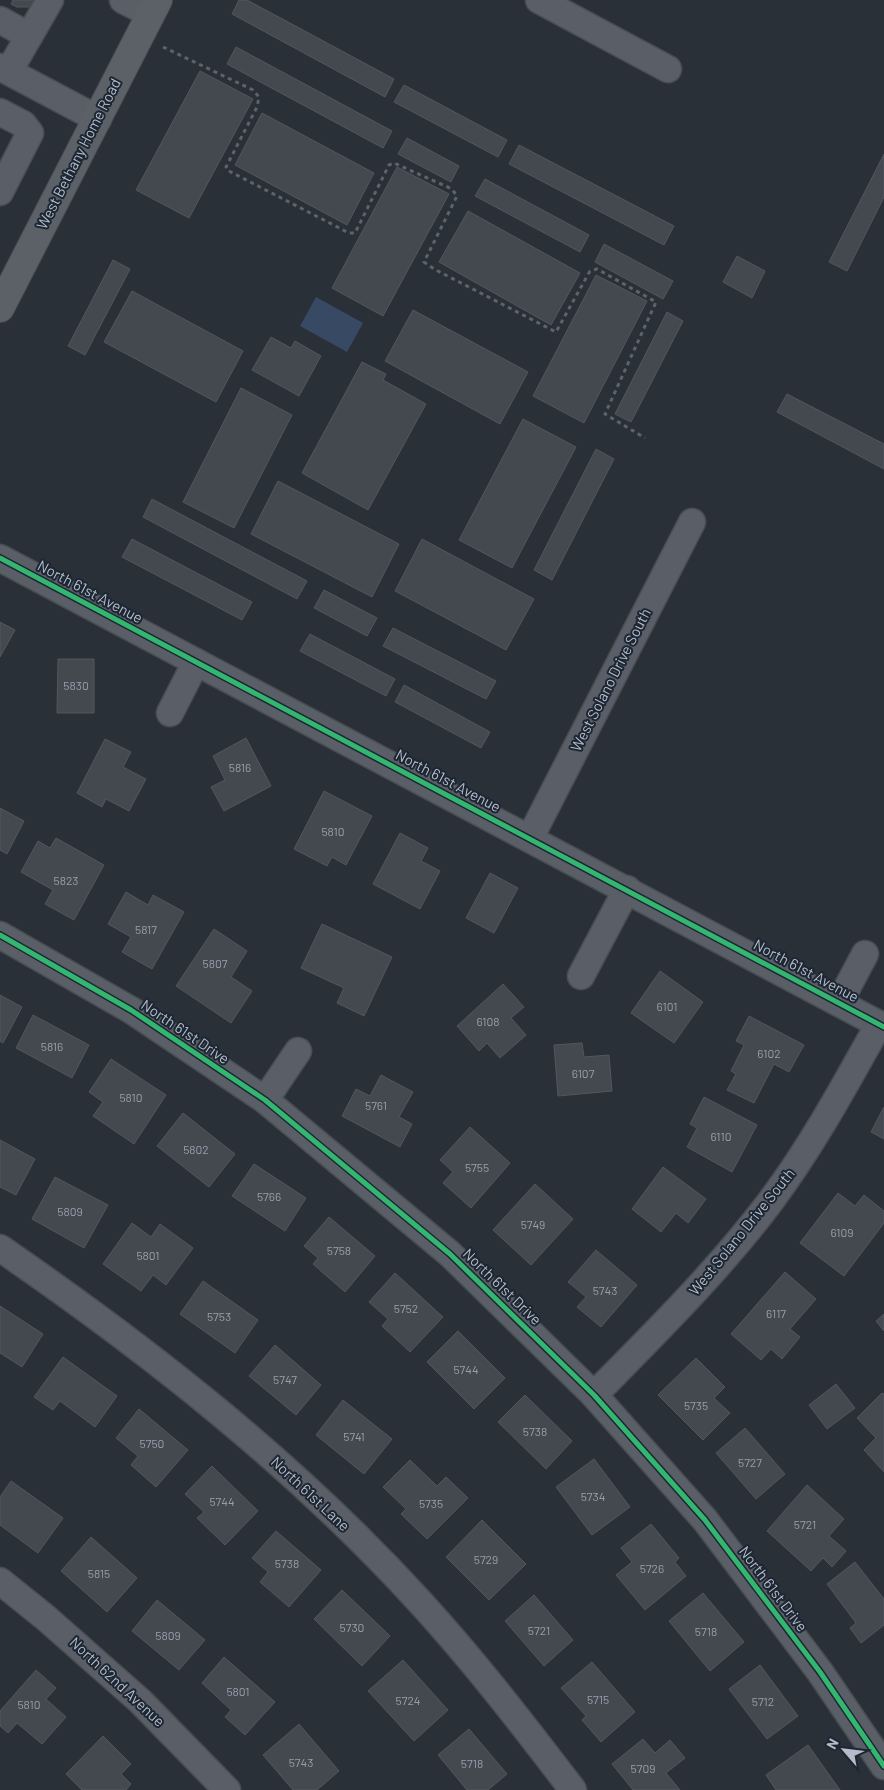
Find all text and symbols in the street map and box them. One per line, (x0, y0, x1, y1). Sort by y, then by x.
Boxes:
street label: West Bethany Home Road (32, 75, 124, 232)
street label: North 61st Avenue (35, 556, 146, 626)
street label: West Solano Drive South (566, 605, 654, 754)
house number: 5830 (63, 678, 89, 692)
street label: North 61st Avenue (393, 745, 504, 815)
house number: 5816 (229, 760, 251, 774)
house number: 5810 (321, 824, 345, 838)
house number: 5823 (54, 873, 78, 887)
house number: 5817 (135, 922, 157, 936)
street label: North 61st Avenue (751, 935, 862, 1005)
house number: 5807 (203, 956, 228, 970)
street label: North 61st Drive (138, 995, 233, 1067)
house number: 6101 (657, 999, 677, 1013)
house number: 6108 (476, 1014, 500, 1028)
house number: 5816 (41, 1039, 63, 1053)
house number: 6102 (757, 1046, 781, 1060)
house number: 6107 (572, 1066, 595, 1080)
house number: 5810 (119, 1090, 143, 1104)
house number: 5761 (365, 1098, 387, 1112)
house number: 6110 (710, 1129, 732, 1143)
house number: 5802 (183, 1142, 209, 1156)
house number: 5755 (465, 1160, 489, 1174)
street label: West Solano Drive South (684, 1164, 798, 1298)
house number: 5766 (257, 1189, 281, 1203)
house number: 5809 (57, 1204, 83, 1218)
house number: 5749 (521, 1217, 545, 1231)
house number: 6109 (830, 1225, 854, 1239)
house number: 5758 (327, 1243, 351, 1257)
street label: North 61st Drive (460, 1244, 546, 1328)
house number: 5801 (136, 1248, 160, 1262)
house number: 5743 (593, 1283, 617, 1297)
house number: 5752 (394, 1301, 418, 1315)
house number: 6117 (766, 1306, 786, 1320)
house number: 5753 (207, 1309, 231, 1323)
house number: 5744 (453, 1362, 479, 1376)
house number: 5747 (273, 1372, 297, 1386)
house number: 5735 (684, 1398, 708, 1412)
house number: 5738 (523, 1424, 547, 1438)
house number: 5741 (343, 1429, 365, 1443)
house number: 5750 (140, 1436, 164, 1450)
street label: North 61st Lane (268, 1452, 354, 1534)
house number: 5727 (738, 1455, 762, 1469)
house number: 5734 (581, 1489, 605, 1503)
house number: 5744 (209, 1494, 235, 1508)
house number: 5735 (419, 1496, 443, 1510)
house number: 5721 (794, 1517, 816, 1531)
street label: North 61st Drive (736, 1542, 812, 1635)
house number: 5729 (474, 1552, 498, 1566)
house number: 5738 (275, 1556, 299, 1570)
house number: 5726 (640, 1561, 664, 1575)
house number: 5815 (88, 1566, 110, 1580)
house number: 5730 (340, 1620, 364, 1634)
house number: 5721 (528, 1623, 550, 1637)
house number: 5718 (695, 1624, 717, 1638)
house number: 5809 (155, 1628, 181, 1642)
street label: North 62nd Avenue (67, 1633, 169, 1730)
house number: 5801 (226, 1684, 250, 1698)
house number: 5715 (587, 1692, 609, 1706)
house number: 5724 (396, 1693, 420, 1707)
house number: 5712 (752, 1694, 774, 1708)
house number: 5810 (17, 1697, 41, 1711)
north arrow (819, 1725, 869, 1775)
text: N (822, 1736, 842, 1752)
house number: 5743 (289, 1755, 313, 1769)
house number: 5718 (461, 1756, 483, 1770)
house number: 5709 (631, 1761, 655, 1775)

